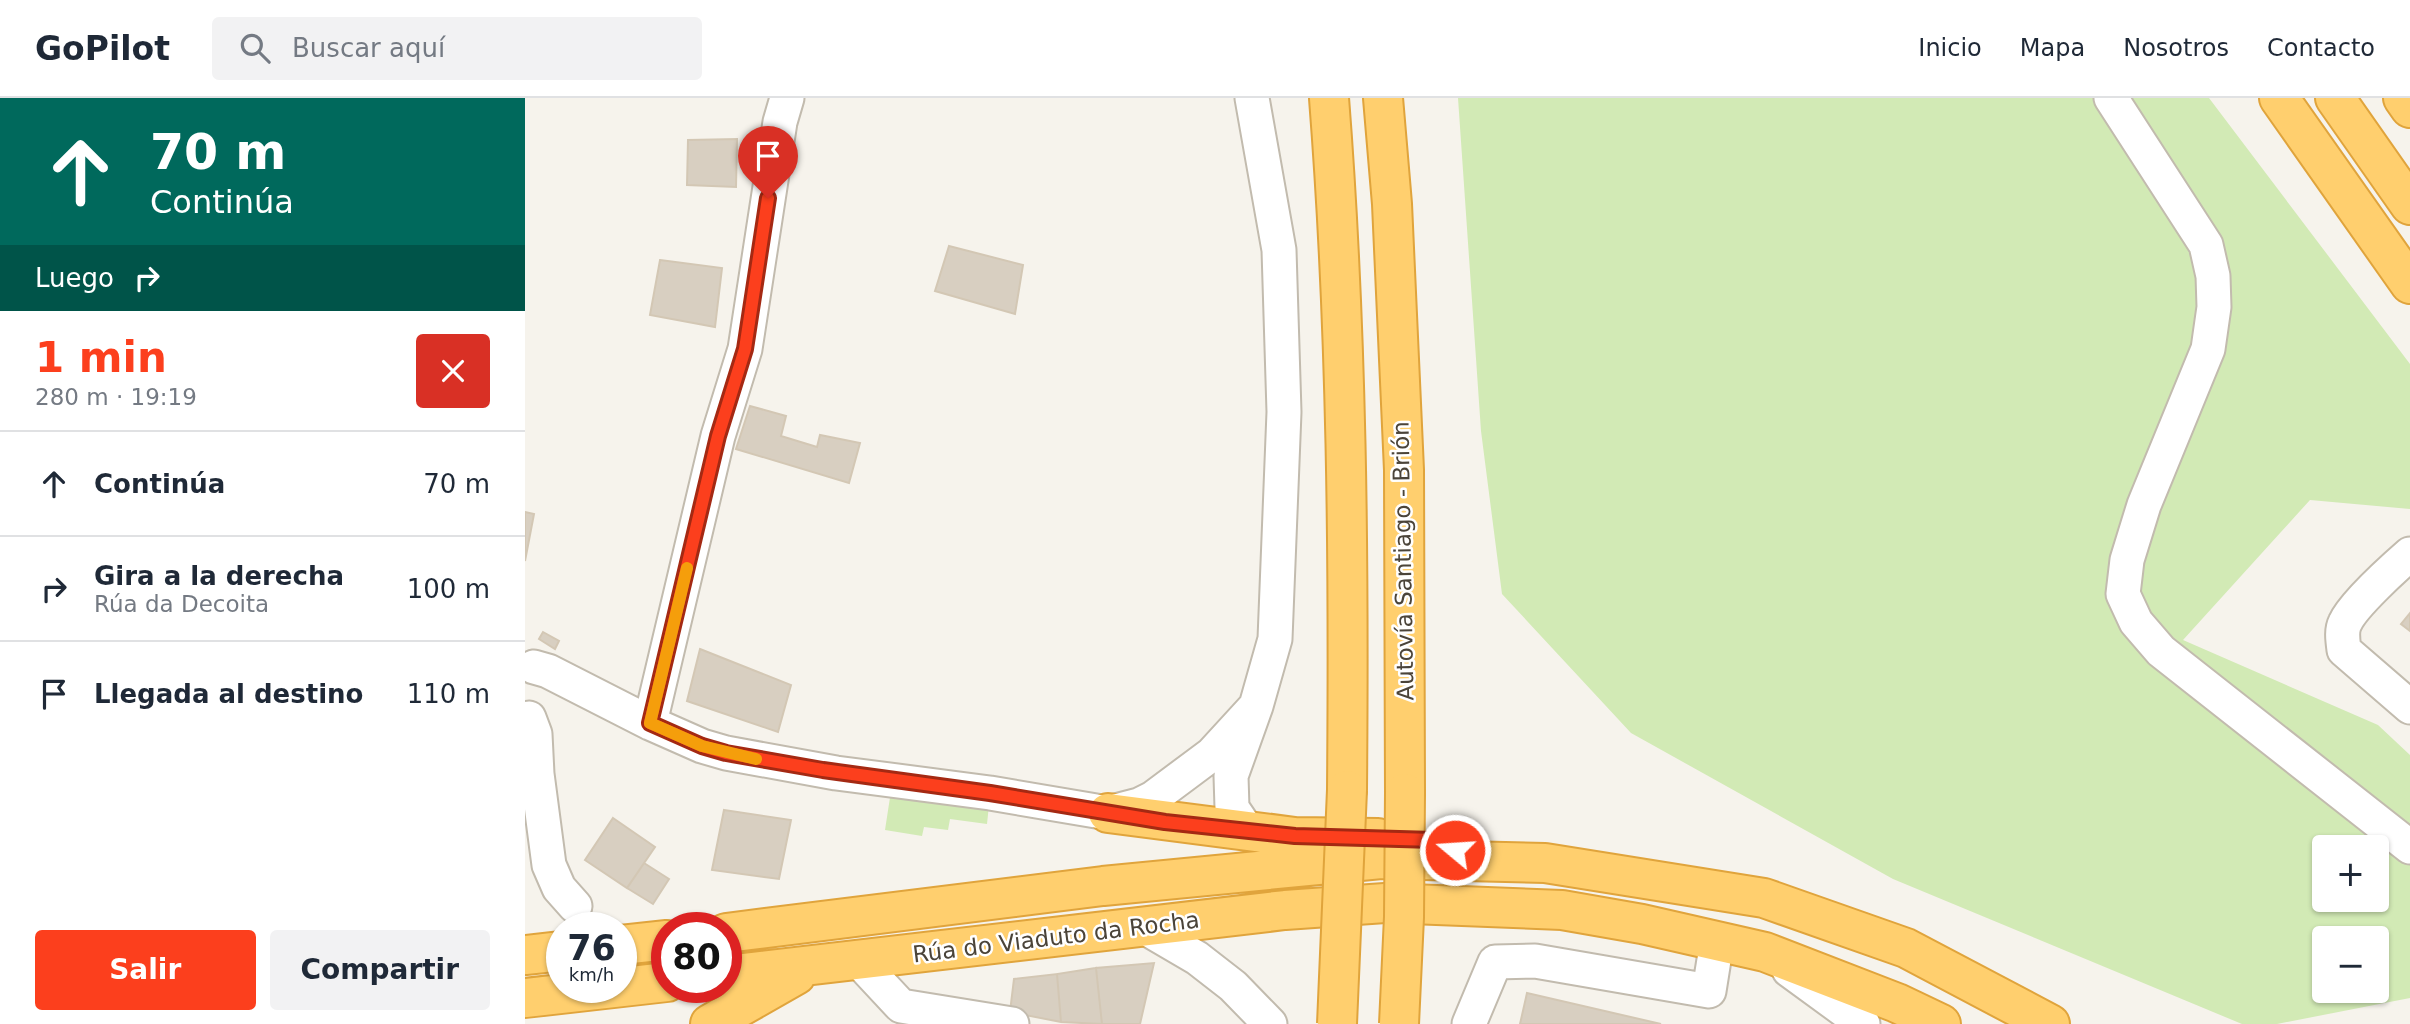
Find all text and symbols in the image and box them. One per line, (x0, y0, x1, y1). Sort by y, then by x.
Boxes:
search box (212, 17, 702, 80)
text: GoPilot (35, 29, 170, 68)
icon: search (236, 29, 274, 67)
text: Buscar aquí (292, 33, 445, 63)
text: Inicio (1918, 34, 1982, 62)
text: Mapa (2020, 34, 2085, 62)
text: Nosotros (2123, 34, 2229, 62)
text: Contacto (2267, 34, 2375, 62)
text: 70 m (150, 124, 286, 181)
icon: ahead (35, 126, 126, 217)
pin (738, 126, 798, 198)
icon: arrive (749, 137, 787, 175)
text: Continúa (150, 183, 294, 221)
icon: right (128, 259, 166, 297)
text: Luego (35, 263, 114, 293)
text: 1 min (35, 333, 167, 382)
button: close (416, 334, 490, 408)
text: 280 m · 19:19 (35, 384, 197, 410)
street label: Autovía Santiago - Brión (1388, 421, 1418, 701)
icon: ahead (35, 465, 73, 503)
text: Continúa (94, 469, 225, 499)
text: 70 m (423, 469, 490, 499)
text: Gira a la derecha (94, 561, 344, 591)
icon: right (35, 570, 73, 608)
text: 100 m (407, 574, 490, 604)
text: Rúa da Decoita (94, 591, 269, 617)
icon: arrive (35, 675, 73, 713)
text: Llegada al destino (94, 679, 363, 709)
text: 110 m (407, 679, 490, 709)
position arrow (1418, 813, 1492, 887)
map controls (2312, 835, 2389, 1003)
button: + (2312, 835, 2389, 912)
street label: Rúa do Viaduto da Rocha (911, 907, 1201, 967)
speed limit sign: 80 (651, 912, 742, 1003)
button: − (2312, 926, 2389, 1003)
text: 76 (567, 928, 616, 968)
button: Salir (35, 930, 256, 1010)
button: Compartir (270, 930, 490, 1010)
text: km/h (569, 964, 614, 985)

